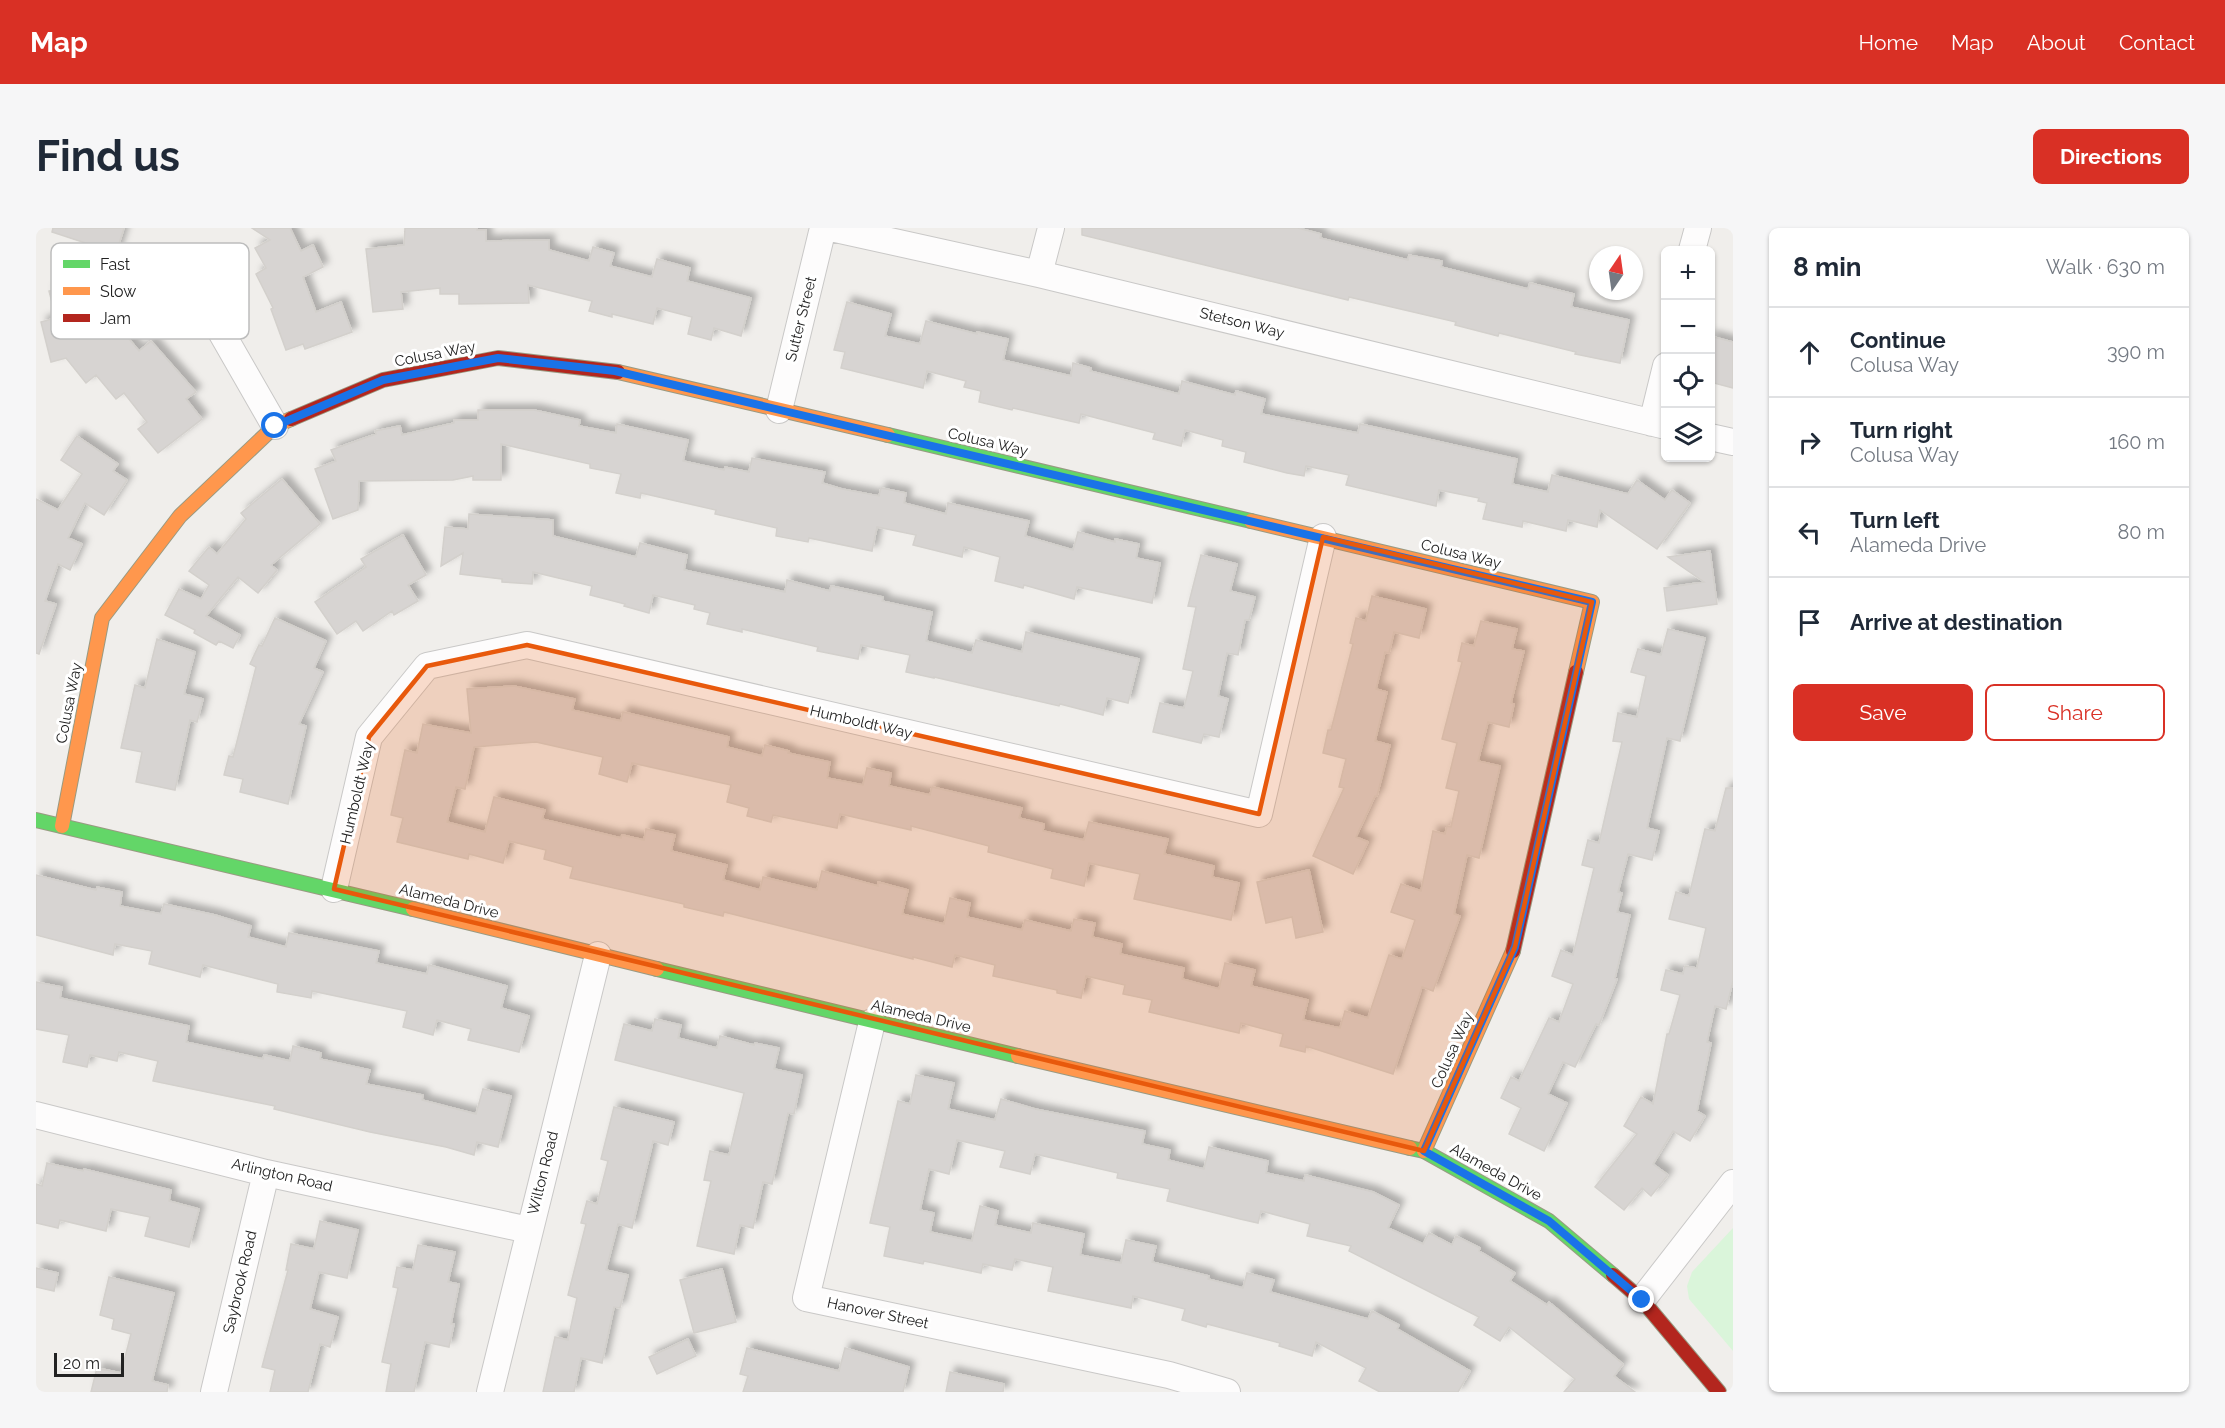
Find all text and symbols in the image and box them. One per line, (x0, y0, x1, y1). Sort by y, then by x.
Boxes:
text: Map (30, 26, 88, 59)
text: Home (1859, 30, 1918, 55)
text: Map (1951, 30, 1994, 55)
text: About (2027, 30, 2086, 55)
text: Contact (2119, 30, 2195, 55)
button: Directions (2033, 129, 2189, 184)
text: Find us (36, 132, 180, 181)
legend (51, 243, 249, 339)
north arrow (1589, 246, 1643, 300)
map controls (1661, 246, 1715, 462)
button: + (1661, 246, 1715, 300)
text: 8 min (1793, 252, 1861, 282)
text: Fast (100, 255, 131, 274)
text: Walk · 630 m (2046, 255, 2165, 279)
street label: Sutter Street (782, 275, 820, 363)
text: Slow (100, 282, 136, 301)
button: − (1661, 300, 1715, 354)
street label: Stetson Way (1198, 304, 1286, 342)
text: Jam (100, 309, 131, 328)
text: Continue (1850, 327, 1946, 353)
icon: ahead (1793, 336, 1826, 369)
street label: Colusa Way (393, 337, 477, 371)
text: 390 m (2107, 340, 2165, 364)
text: Colusa Way (1850, 353, 1959, 377)
button: locate (1661, 354, 1715, 408)
button: layers (1661, 408, 1715, 462)
route start (261, 412, 287, 438)
text: Turn right (1850, 417, 1953, 443)
street label: Colusa Way (946, 424, 1030, 460)
icon: right (1793, 426, 1826, 459)
text: 160 m (2109, 430, 2165, 454)
text: Colusa Way (1850, 443, 1959, 467)
text: Turn left (1850, 507, 1940, 533)
icon: left (1793, 516, 1826, 549)
text: 80 m (2117, 520, 2165, 544)
text: Alameda Drive (1850, 533, 1986, 557)
street label: Colusa Way (1419, 535, 1503, 573)
icon: arrive (1793, 606, 1826, 639)
text: Arrive at destination (1850, 609, 2063, 635)
street label: Colusa Way (52, 661, 86, 745)
button: Save (1793, 684, 1973, 741)
button: Share (1985, 684, 2165, 741)
street label: Humboldt Way (808, 701, 914, 743)
street label: Humboldt Way (336, 740, 378, 846)
street label: Alameda Drive (397, 880, 501, 922)
street label: Alameda Drive (869, 996, 973, 1036)
street label: Colusa Way (1427, 1009, 1477, 1091)
street label: Wilton Road (524, 1129, 562, 1217)
street label: Alameda Drive (1447, 1139, 1545, 1205)
street label: Arlington Road (230, 1155, 334, 1195)
street label: Saybrook Road (219, 1229, 261, 1335)
route end (1628, 1286, 1654, 1312)
street label: Hanover Street (826, 1293, 930, 1333)
scale bar (54, 1350, 124, 1378)
text: 20 m (63, 1354, 100, 1373)

